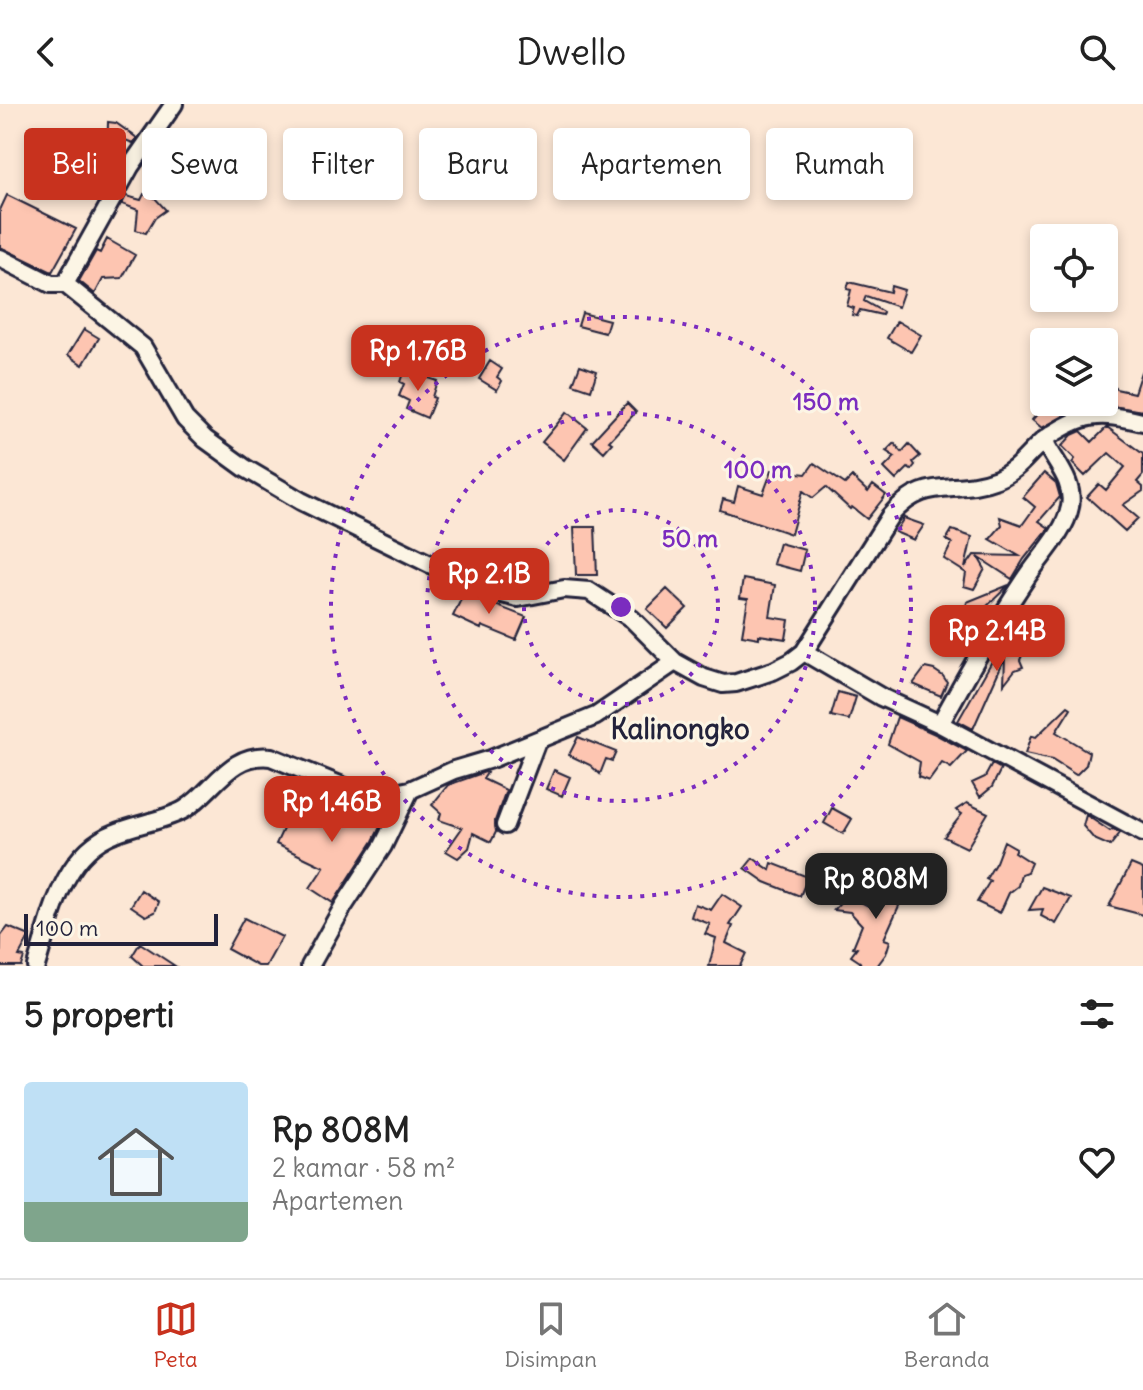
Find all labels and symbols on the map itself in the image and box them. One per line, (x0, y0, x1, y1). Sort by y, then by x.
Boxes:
pin: Rp 1.76B (335, 325, 501, 393)
text: 150 m (793, 386, 859, 416)
text: 100 m (724, 454, 792, 484)
text: 50 m (662, 523, 718, 553)
pin: Rp 2.1B (415, 548, 563, 616)
centre of rings (607, 593, 635, 621)
pin: Rp 2.14B (914, 605, 1080, 673)
district label: Kalinongko (610, 711, 750, 747)
pin: Rp 1.46B (249, 776, 415, 844)
pin: Rp 808M (802, 853, 950, 921)
scale bar (24, 910, 218, 946)

